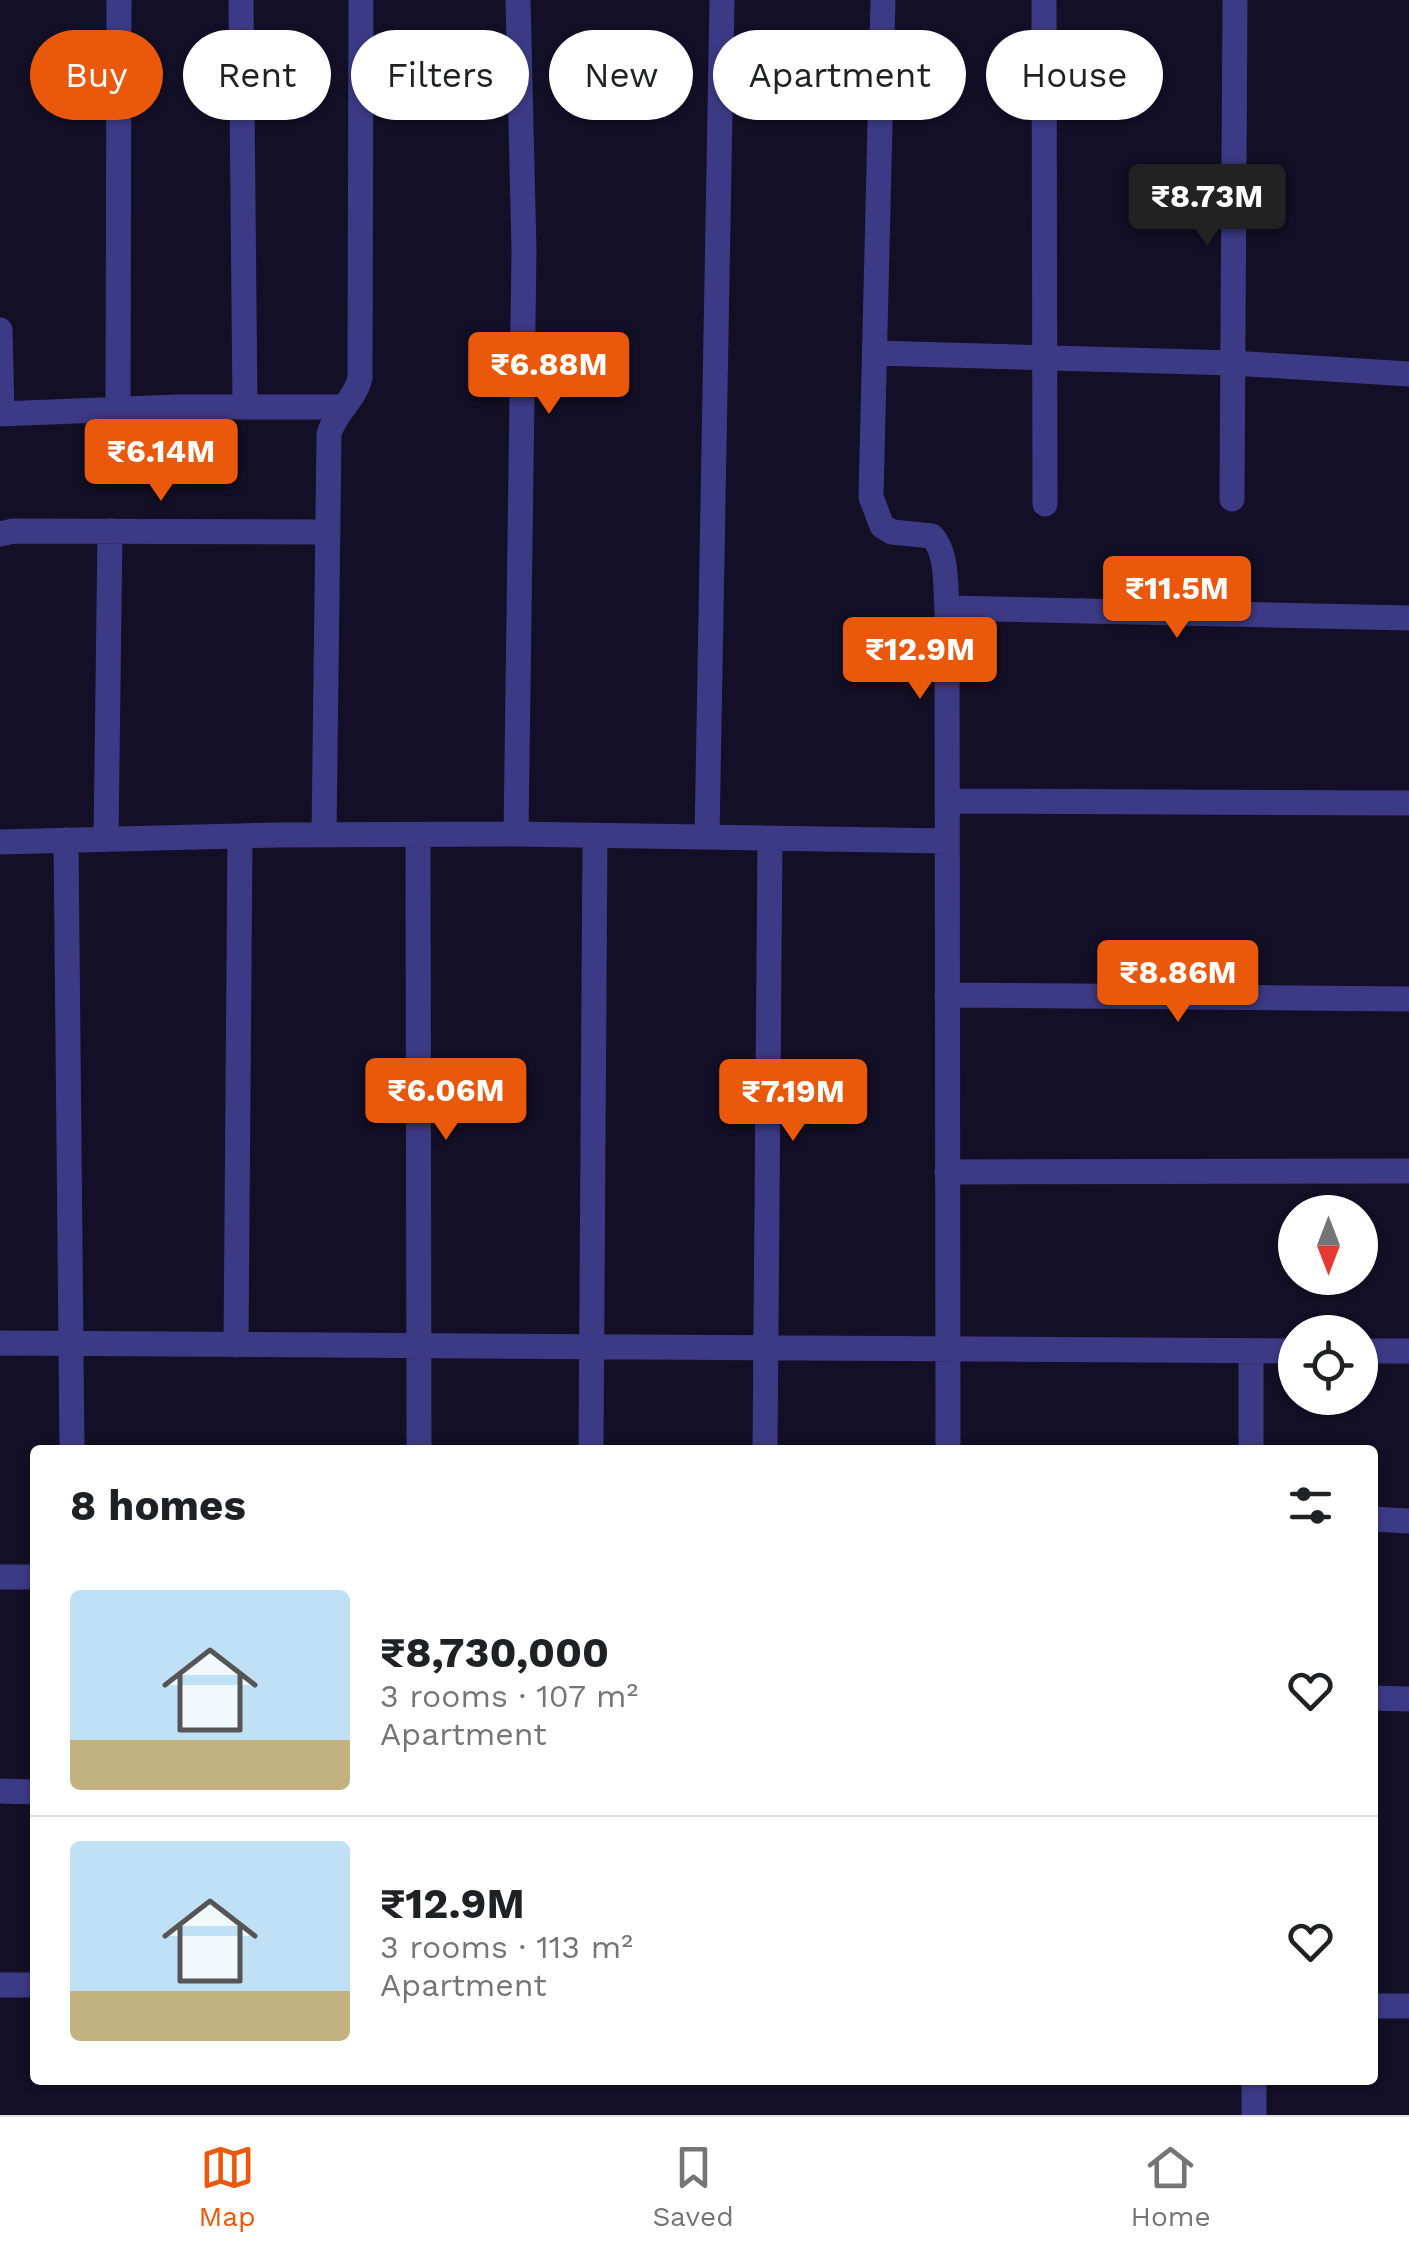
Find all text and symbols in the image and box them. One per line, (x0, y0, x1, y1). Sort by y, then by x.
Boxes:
chip: Buy (30, 30, 163, 120)
chip: Rent (183, 30, 331, 120)
chip: Filters (351, 30, 529, 120)
chip: New (549, 30, 693, 120)
chip: Apartment (713, 30, 966, 120)
chip: House (986, 30, 1163, 120)
pin: ₹8.73M (1126, 164, 1288, 249)
text: ₹8.73M (1151, 177, 1263, 215)
pin: ₹6.88M (468, 332, 630, 417)
text: ₹6.88M (490, 345, 608, 383)
pin: ₹6.14M (80, 419, 242, 504)
text: ₹6.14M (107, 432, 215, 470)
pin: ₹11.5M (1096, 556, 1258, 641)
text: ₹11.5M (1125, 569, 1229, 607)
pin: ₹12.9M (839, 617, 1001, 702)
text: ₹12.9M (865, 630, 975, 668)
pin: ₹8.86M (1097, 940, 1259, 1025)
text: ₹8.86M (1119, 953, 1237, 991)
pin: ₹6.06M (365, 1058, 527, 1143)
pin: ₹7.19M (712, 1059, 874, 1144)
text: ₹6.06M (387, 1071, 505, 1109)
text: ₹7.19M (741, 1072, 845, 1110)
north arrow (1278, 1195, 1378, 1295)
map controls (1278, 1195, 1378, 1415)
button: locate (1278, 1315, 1378, 1415)
icon: filters (1283, 1478, 1338, 1533)
text: 8 homes (70, 1481, 246, 1530)
text: ₹8,730,000 (380, 1628, 609, 1677)
icon: home (150, 1630, 270, 1750)
icon: heart (1283, 1663, 1338, 1718)
text: 3 rooms · 107 m² (380, 1677, 638, 1715)
text: Apartment (380, 1715, 547, 1753)
text: ₹12.9M (380, 1879, 525, 1928)
icon: home (150, 1881, 270, 2001)
icon: heart (1283, 1914, 1338, 1969)
text: 3 rooms · 113 m² (380, 1928, 633, 1966)
text: Apartment (380, 1966, 547, 2004)
tab: Map (198, 2140, 256, 2233)
tab: Saved (652, 2140, 734, 2233)
tab: Home (1131, 2140, 1211, 2233)

